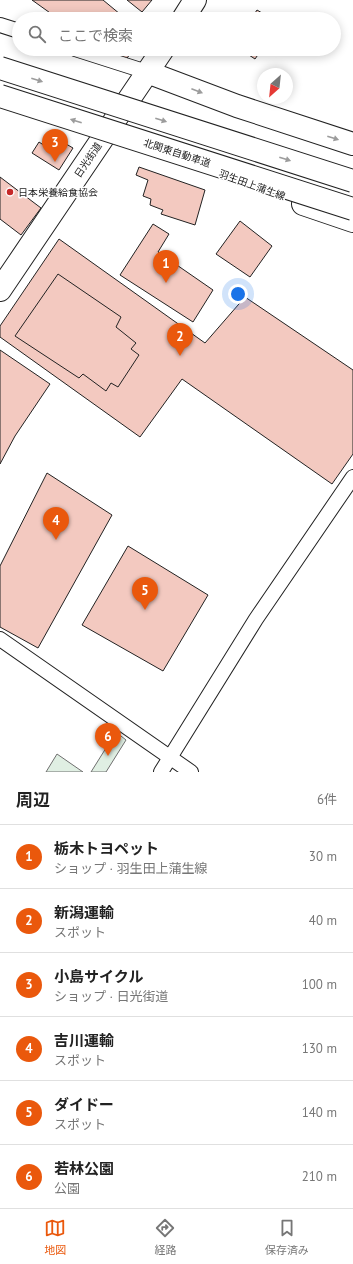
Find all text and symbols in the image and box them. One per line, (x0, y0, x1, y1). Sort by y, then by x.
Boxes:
search box (12, 12, 341, 56)
icon: search (26, 23, 48, 45)
text: ここで検索 (58, 26, 133, 45)
north arrow (257, 68, 293, 104)
one-way arrow (31, 77, 43, 83)
one-way arrow (191, 88, 203, 94)
one-way arrow (69, 117, 81, 123)
one-way arrow (155, 117, 167, 123)
pin: 3 (42, 129, 68, 162)
one-way arrow (327, 135, 339, 141)
street label: 北関東自動車道 (142, 136, 212, 170)
street label: 日光街道 (71, 140, 105, 180)
one-way arrow (279, 156, 291, 162)
street label: 羽生田上蒲生線 (217, 167, 287, 203)
place label: 日本栄養給食協会 (18, 186, 98, 199)
marker: 日本栄養給食協会 (5, 187, 15, 197)
pin: 1 (153, 250, 179, 283)
your location (228, 284, 248, 304)
pin: 2 (167, 323, 193, 356)
pin: 4 (43, 507, 69, 540)
pin: 5 (132, 577, 158, 610)
pin: 6 (95, 723, 121, 756)
text: 周辺 (16, 789, 50, 811)
text: 6件 (317, 791, 337, 808)
text: 栃木トヨペット (54, 839, 159, 858)
text: 1 (25, 848, 33, 865)
text: 30 m (309, 848, 337, 865)
text: ショップ · 羽生田上蒲生線 (54, 860, 207, 877)
text: 新潟運輸 (54, 903, 114, 922)
text: 2 (25, 912, 33, 929)
text: 40 m (309, 912, 337, 929)
text: スポット (54, 924, 106, 941)
text: 小島サイクル (54, 967, 143, 986)
text: 3 (25, 976, 33, 993)
text: 100 m (302, 976, 337, 993)
text: ショップ · 日光街道 (54, 988, 168, 1005)
text: 吉川運輸 (54, 1031, 114, 1050)
text: 4 (25, 1040, 33, 1057)
text: 130 m (302, 1040, 337, 1057)
text: スポット (54, 1052, 106, 1069)
text: ダイドー (54, 1095, 114, 1114)
text: 5 (25, 1104, 33, 1121)
text: 140 m (302, 1104, 337, 1121)
text: スポット (54, 1116, 106, 1133)
text: 若林公園 (54, 1159, 114, 1178)
text: 6 (25, 1168, 33, 1185)
text: 210 m (302, 1168, 337, 1185)
text: 公園 (54, 1180, 80, 1197)
tab: 地図 (44, 1217, 66, 1257)
tab: 経路 (154, 1217, 176, 1257)
tab: 保存済み (265, 1217, 309, 1257)

